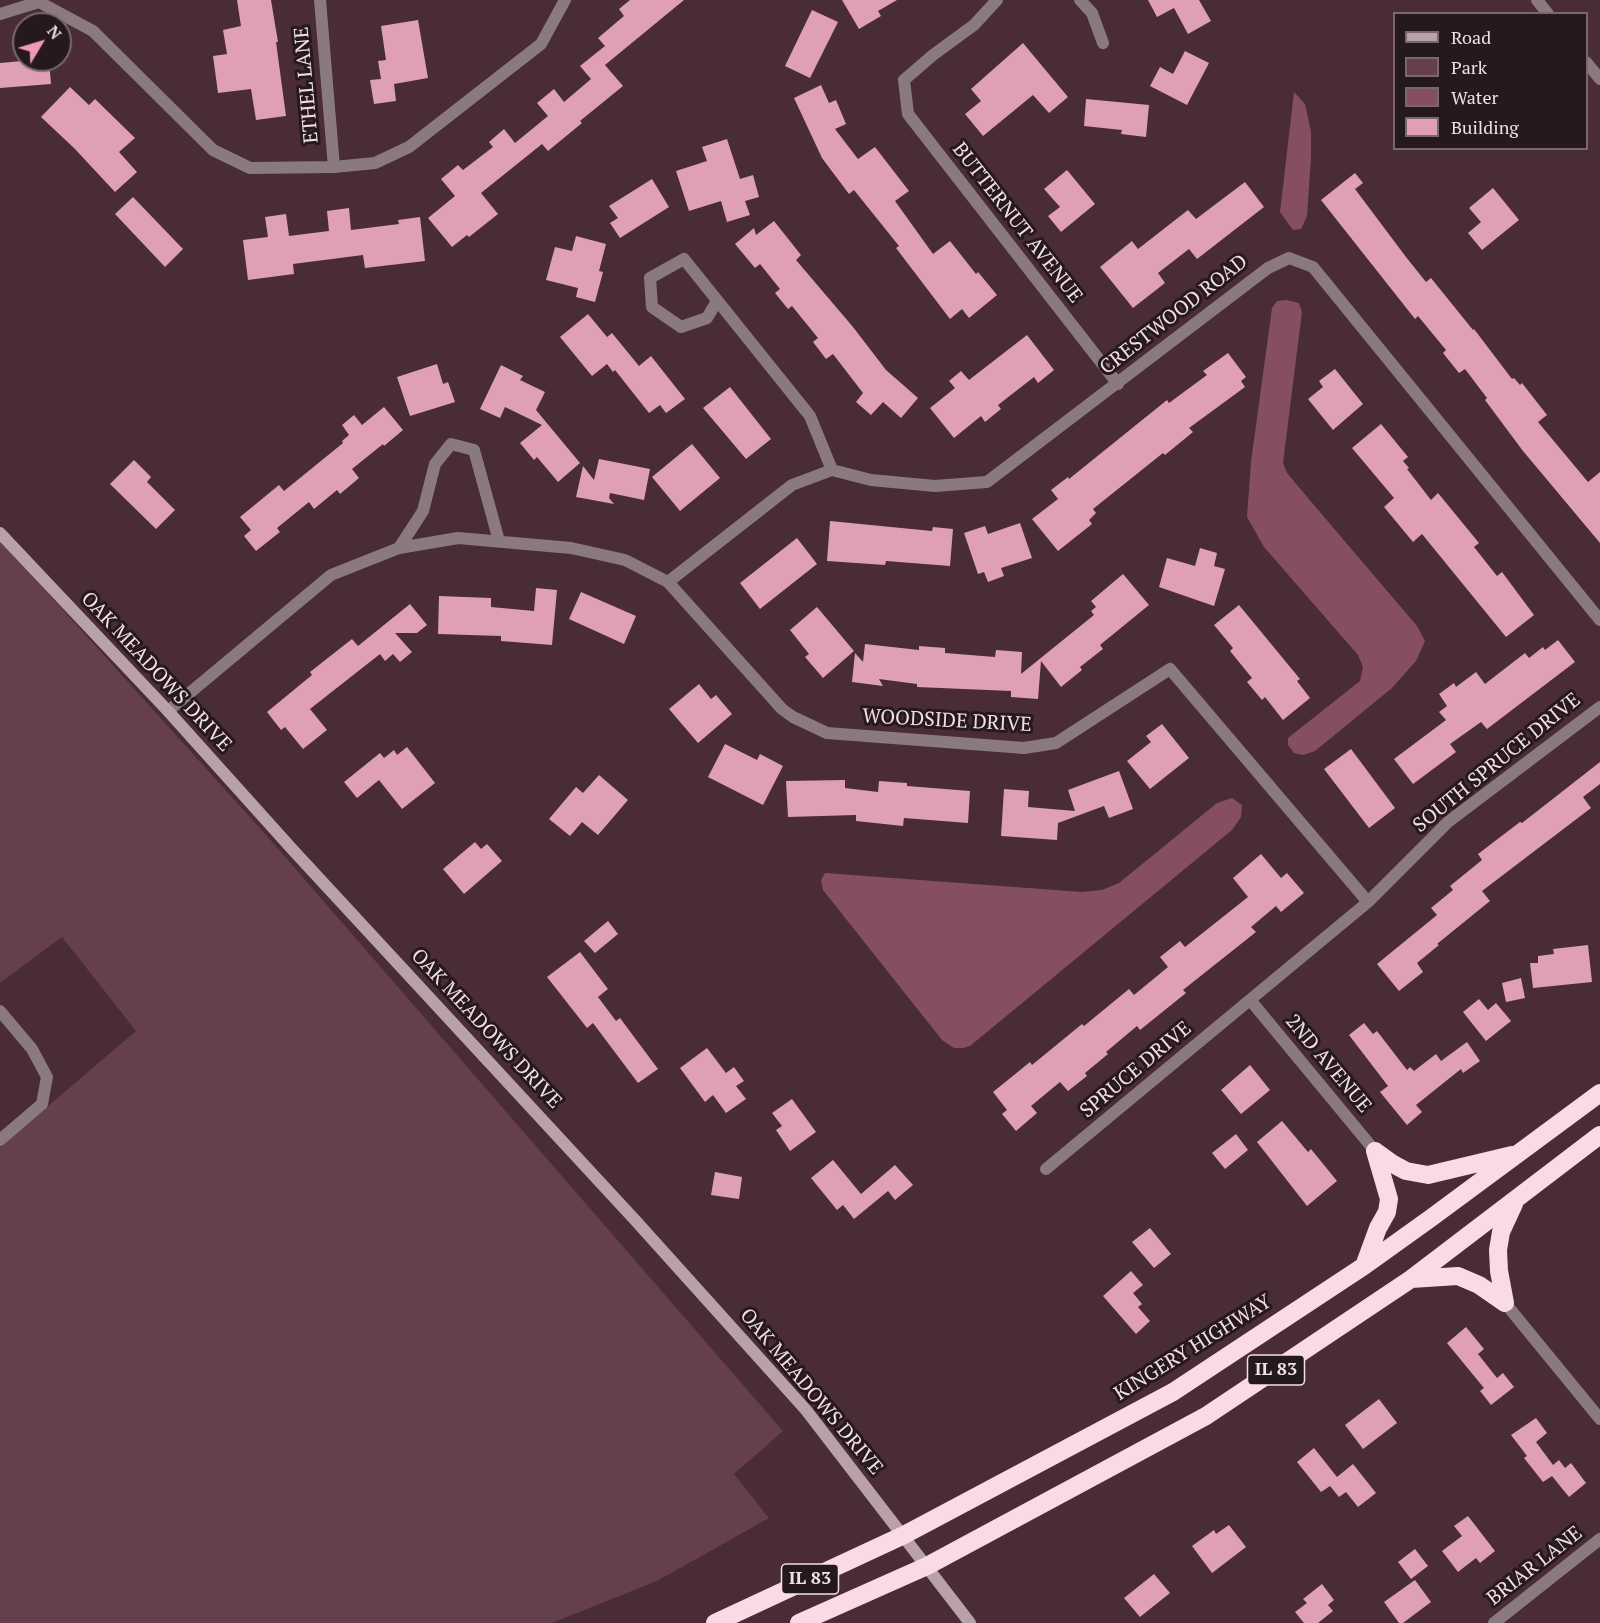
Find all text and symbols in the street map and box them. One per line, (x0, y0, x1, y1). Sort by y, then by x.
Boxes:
north arrow (12, 12, 72, 72)
legend (1393, 12, 1588, 150)
text: N (42, 21, 67, 44)
text: Road (1451, 25, 1491, 49)
street label: ETHEL LANE (290, 26, 324, 144)
text: Park (1451, 55, 1487, 79)
text: Water (1451, 85, 1498, 109)
text: Building (1451, 115, 1519, 139)
street label: BUTTERNUT AVENUE (947, 138, 1087, 308)
street label: CRESTWOOD ROAD (1095, 250, 1253, 380)
street label: OAK MEADOWS DRIVE (76, 587, 236, 757)
street label: SOUTH SPRUCE DRIVE (1409, 688, 1585, 838)
street label: WOODSIDE DRIVE (862, 705, 1032, 737)
street label: OAK MEADOWS DRIVE (406, 944, 566, 1114)
street label: 2ND AVENUE (1280, 1010, 1376, 1118)
street label: SPRUCE DRIVE (1076, 1017, 1196, 1123)
street label: KINGERY HIGHWAY (1110, 1290, 1276, 1406)
street label: OAK MEADOWS DRIVE (734, 1304, 888, 1480)
road number: IL 83 (1248, 1355, 1304, 1385)
street label: BRIAR LANE (1483, 1521, 1587, 1611)
road number: IL 83 (782, 1564, 838, 1594)

